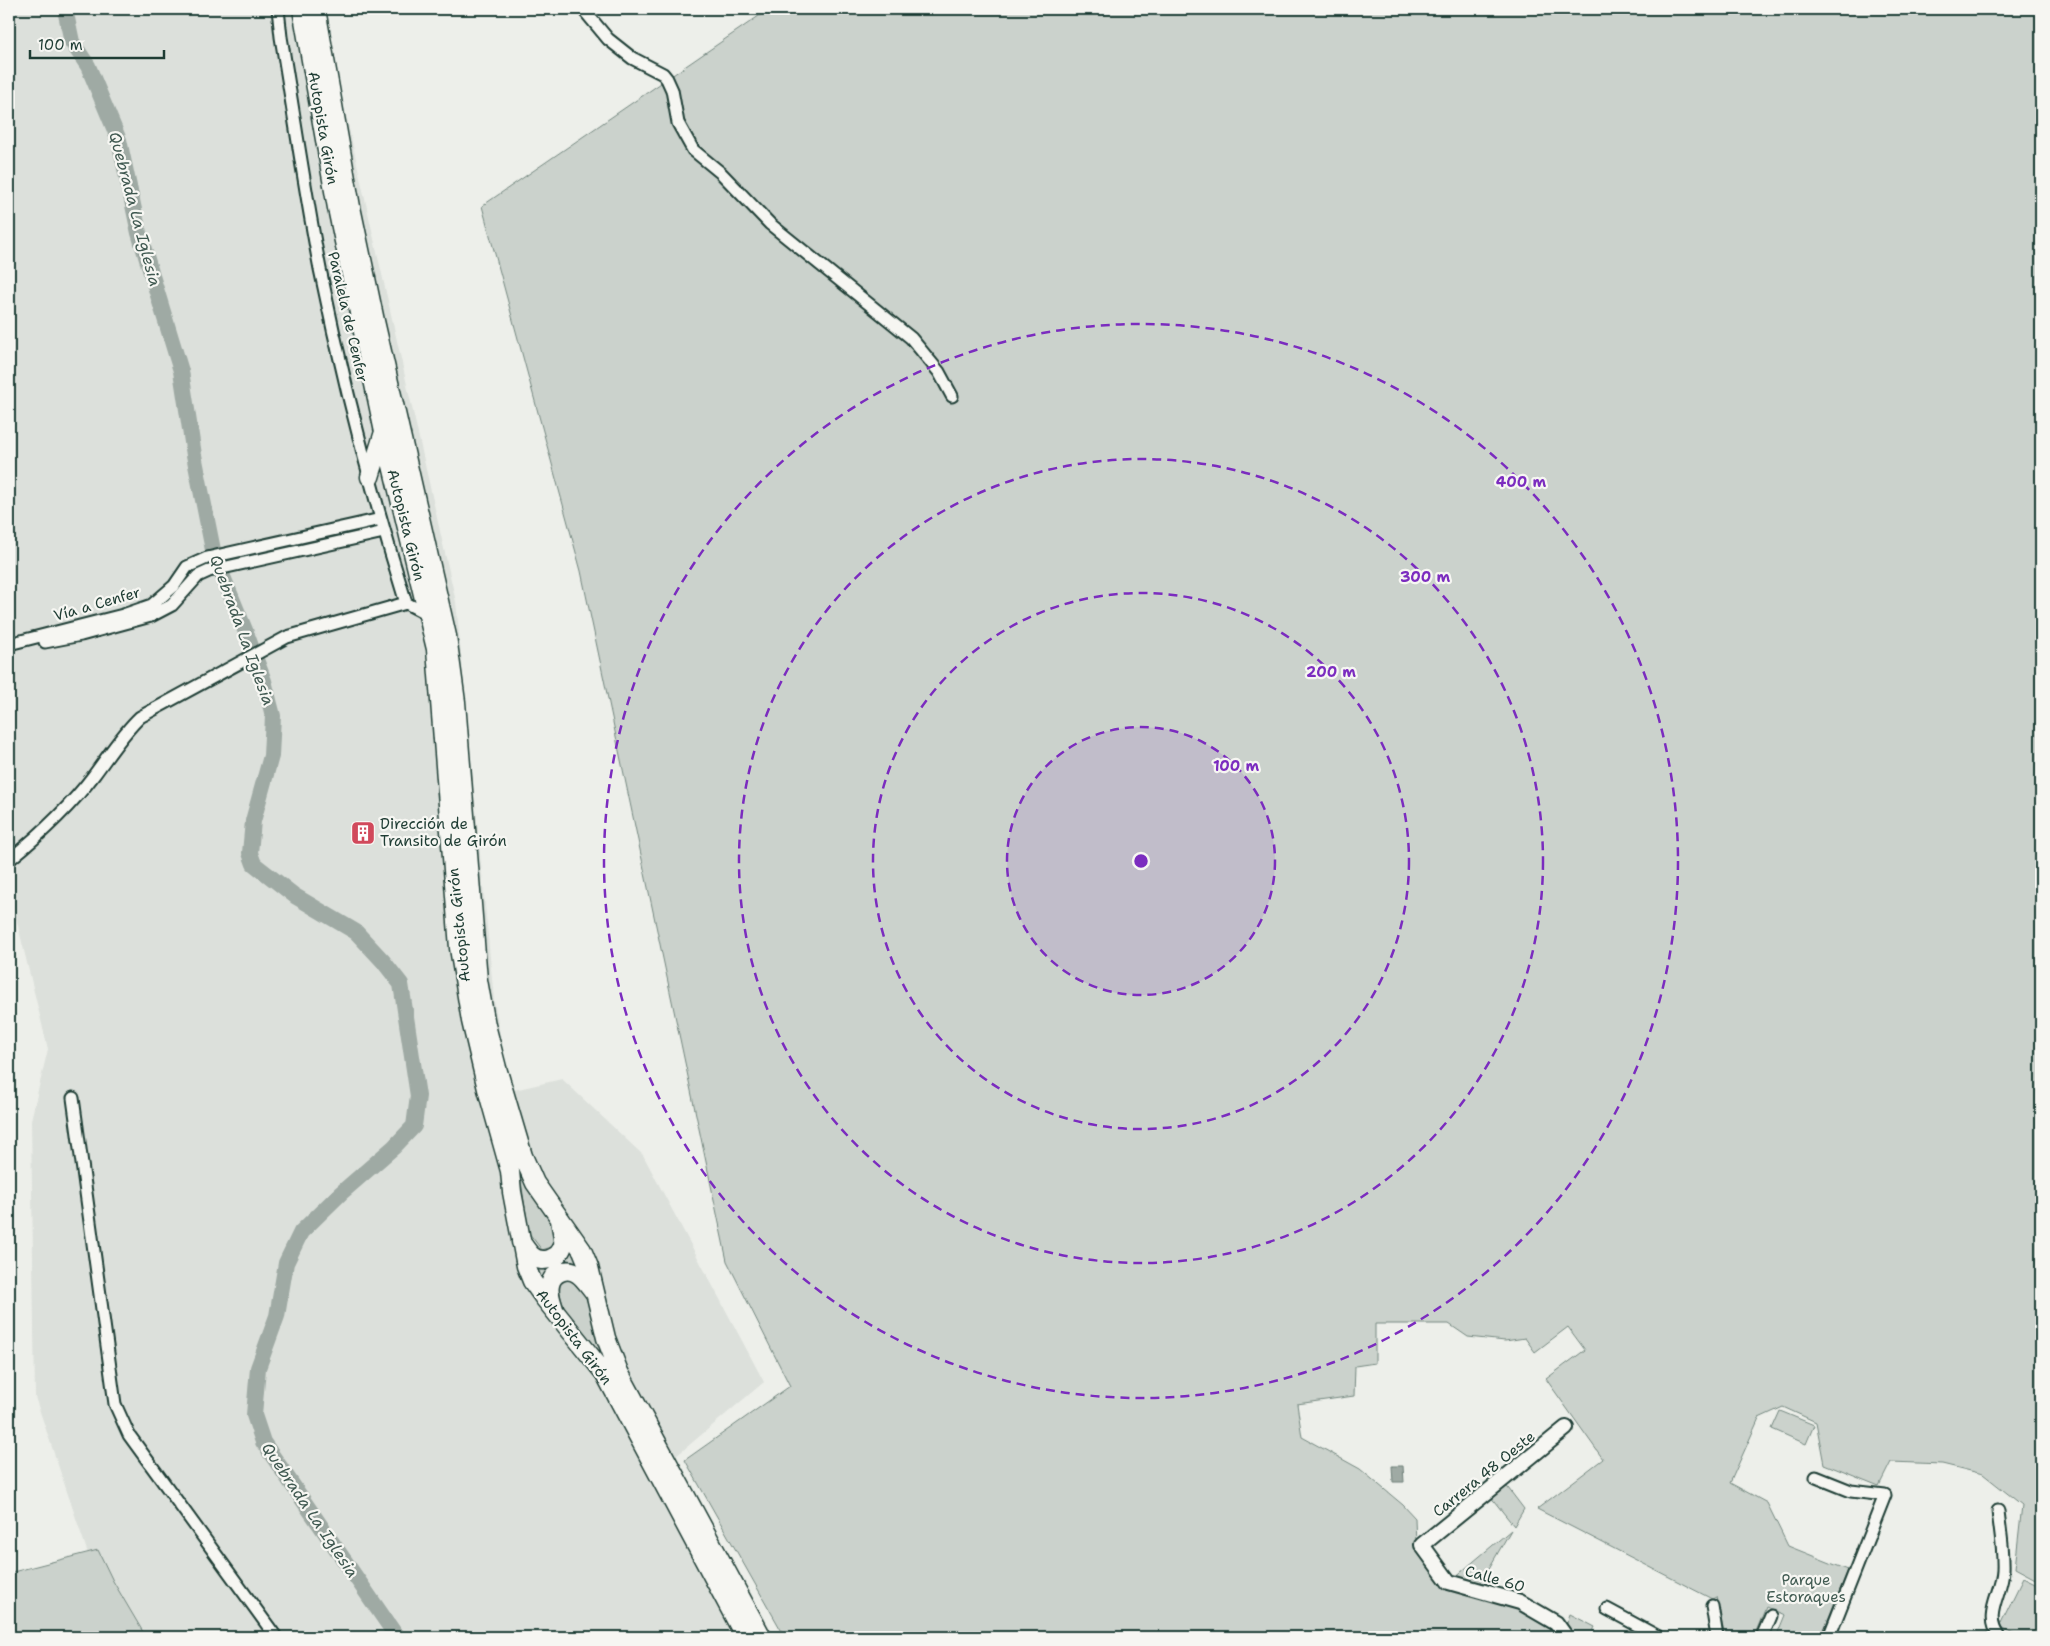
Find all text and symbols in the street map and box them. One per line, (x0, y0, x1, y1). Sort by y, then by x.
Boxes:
scale bar (30, 28, 164, 60)
text: 100 m (38, 35, 83, 55)
street label: Autopista Girón (303, 70, 343, 186)
water label: Quebrada La Iglesia (104, 129, 166, 289)
street label: Paralela de Cenfer (323, 250, 373, 384)
street label: Autopista Girón (382, 467, 430, 583)
text: 400 m (1496, 472, 1546, 492)
water label: Quebrada La Iglesia (205, 552, 279, 708)
text: 300 m (1400, 567, 1450, 587)
street label: Vía a Cenfer (51, 582, 143, 626)
text: 200 m (1306, 662, 1356, 682)
text: 100 m (1213, 756, 1259, 776)
place label: Dirección de Transito de Girón (380, 814, 507, 851)
building icon: Dirección de Transito de Girón (350, 820, 376, 846)
centre of rings (1132, 852, 1150, 870)
street label: Autopista Girón (443, 867, 475, 983)
street label: Autopista Girón (532, 1285, 616, 1389)
street label: Carrera 48 Oeste (1429, 1426, 1539, 1522)
water label: Quebrada La Iglesia (257, 1438, 363, 1582)
street label: Calle 60 (1463, 1561, 1527, 1597)
park label: Parque Estoraques (1766, 1570, 1846, 1607)

